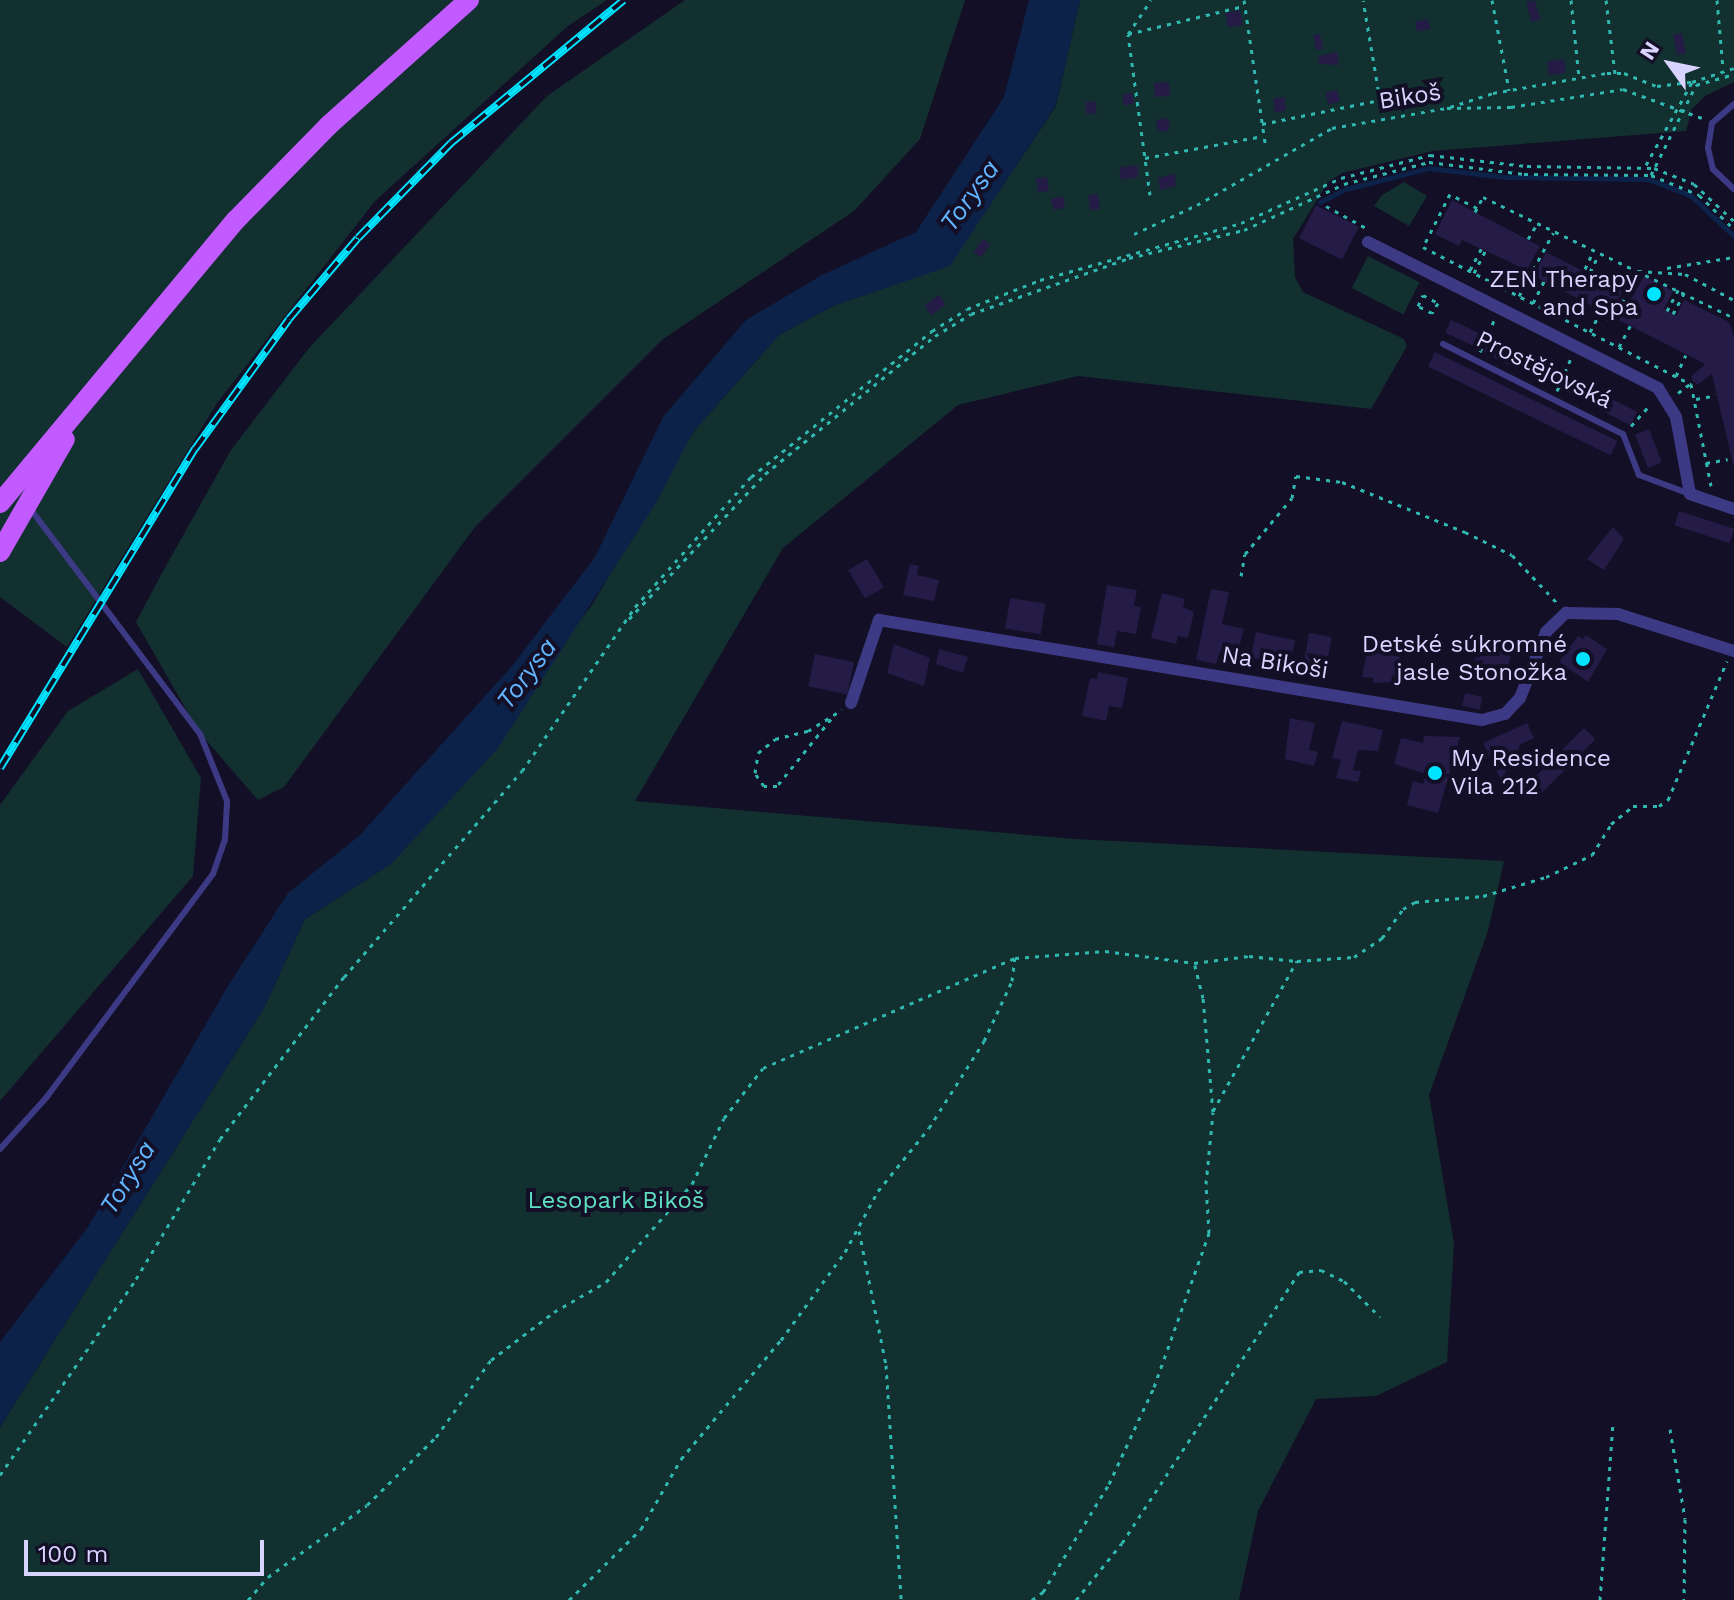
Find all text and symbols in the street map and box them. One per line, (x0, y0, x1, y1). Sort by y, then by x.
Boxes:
north arrow (1630, 24, 1710, 104)
text: N (1635, 37, 1664, 64)
street label: Bikoš (1377, 78, 1443, 116)
water label: Torysa (934, 154, 1006, 238)
place label: ZEN Therapy and Spa (1489, 266, 1638, 322)
marker: ZEN Therapy and Spa (1645, 285, 1663, 303)
street label: Prostějovská (1471, 325, 1617, 415)
place label: Detské súkromné jasle Stonožka (1362, 631, 1567, 687)
water label: Torysa (490, 632, 564, 716)
street label: Na Bikoši (1219, 640, 1331, 686)
marker: Detské súkromné jasle Stonožka (1574, 650, 1592, 668)
place label: My Residence Vila 212 (1451, 745, 1612, 801)
marker: My Residence Vila 212 (1426, 764, 1444, 782)
water label: Torysa (93, 1135, 163, 1221)
park label: Lesopark Bikoš (527, 1187, 705, 1215)
scale bar (28, 1524, 268, 1574)
text: 100 m (38, 1540, 108, 1568)

